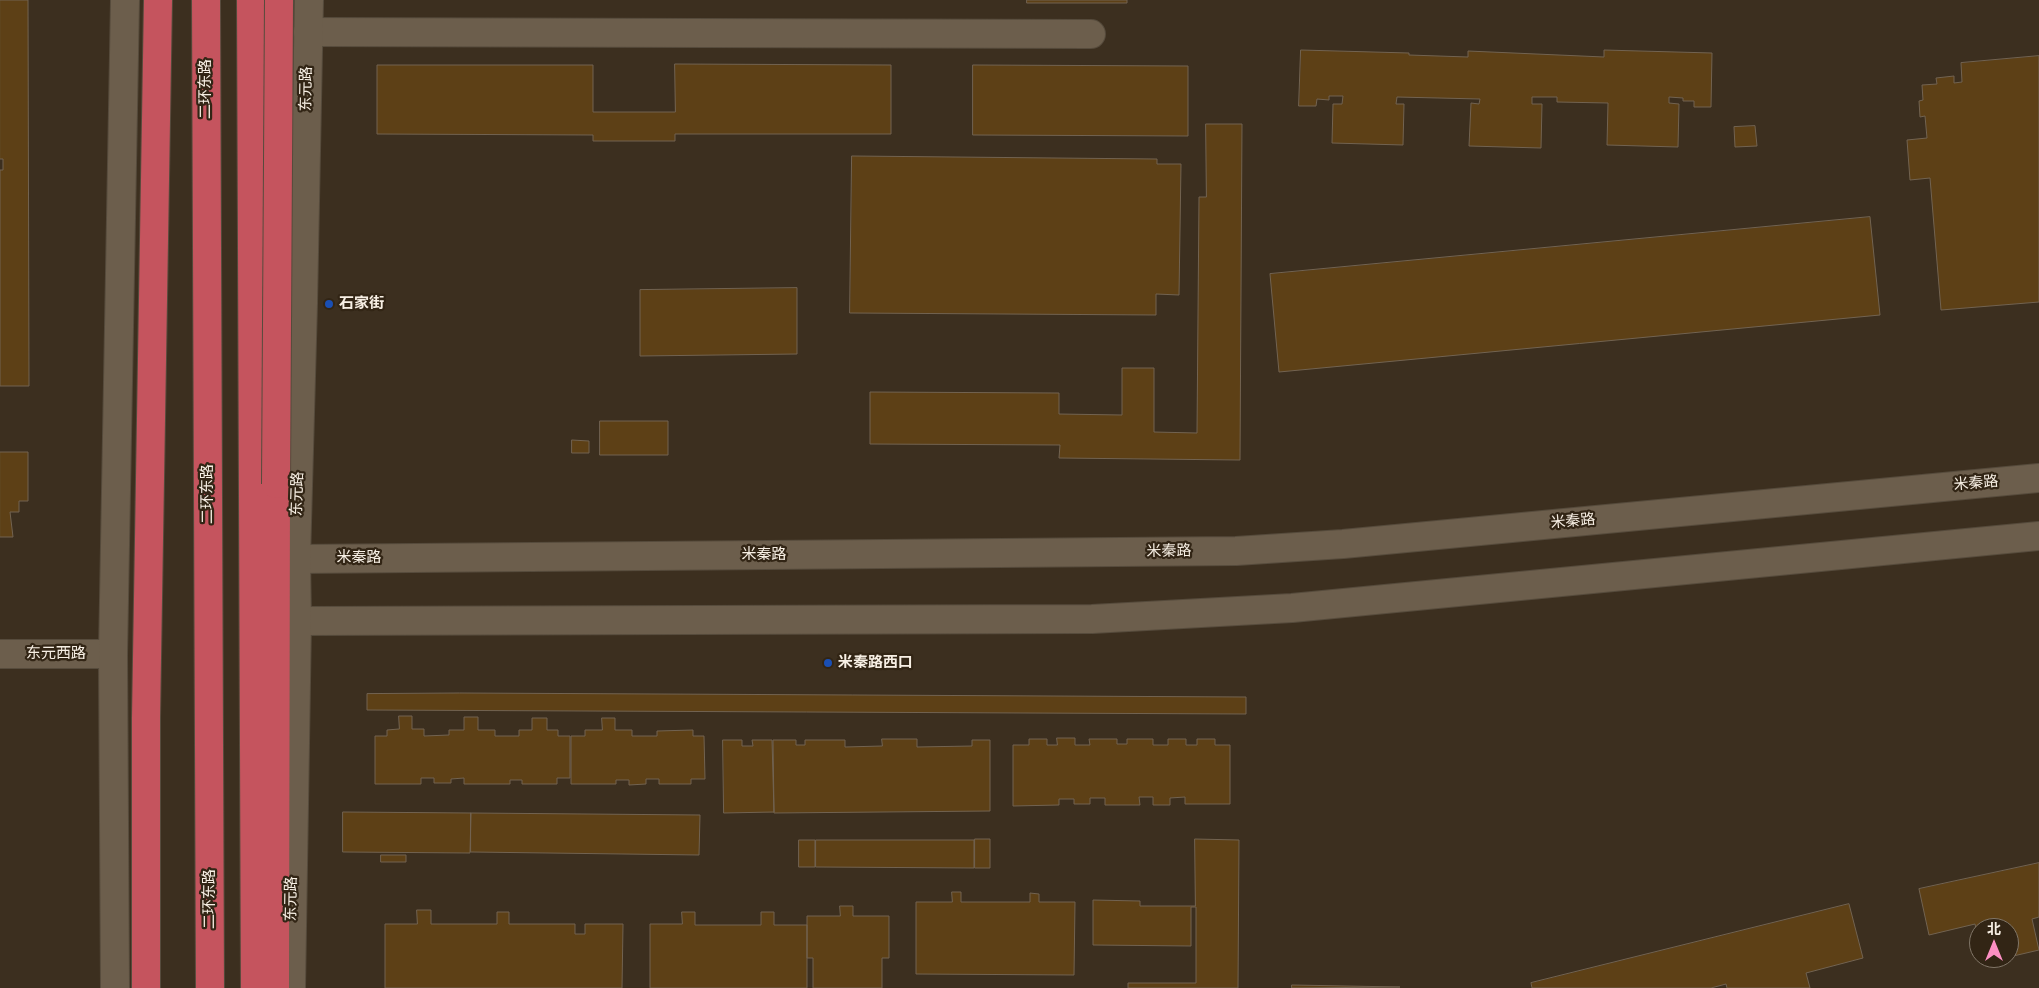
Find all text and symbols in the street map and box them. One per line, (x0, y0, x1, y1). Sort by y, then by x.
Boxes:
street label: 二环东路 (197, 59, 215, 119)
street label: 东元路 (298, 66, 316, 112)
place label: 石家街 (339, 295, 384, 313)
marker: 石家街 (323, 298, 335, 310)
street label: 二环东路 (199, 464, 217, 524)
street label: 东元路 (288, 471, 308, 517)
street label: 米秦路 (1953, 473, 1999, 495)
street label: 米秦路 (1550, 511, 1596, 533)
street label: 米秦路 (1146, 543, 1192, 561)
street label: 米秦路 (742, 546, 786, 564)
street label: 米秦路 (337, 549, 381, 567)
street label: 东元西路 (26, 645, 86, 663)
place label: 米秦路西口 (838, 654, 913, 672)
marker: 米秦路西口 (822, 657, 834, 669)
street label: 二环东路 (201, 869, 219, 929)
street label: 东元路 (283, 876, 301, 922)
north arrow (1969, 918, 2019, 968)
text: 北 (1987, 918, 2001, 939)

